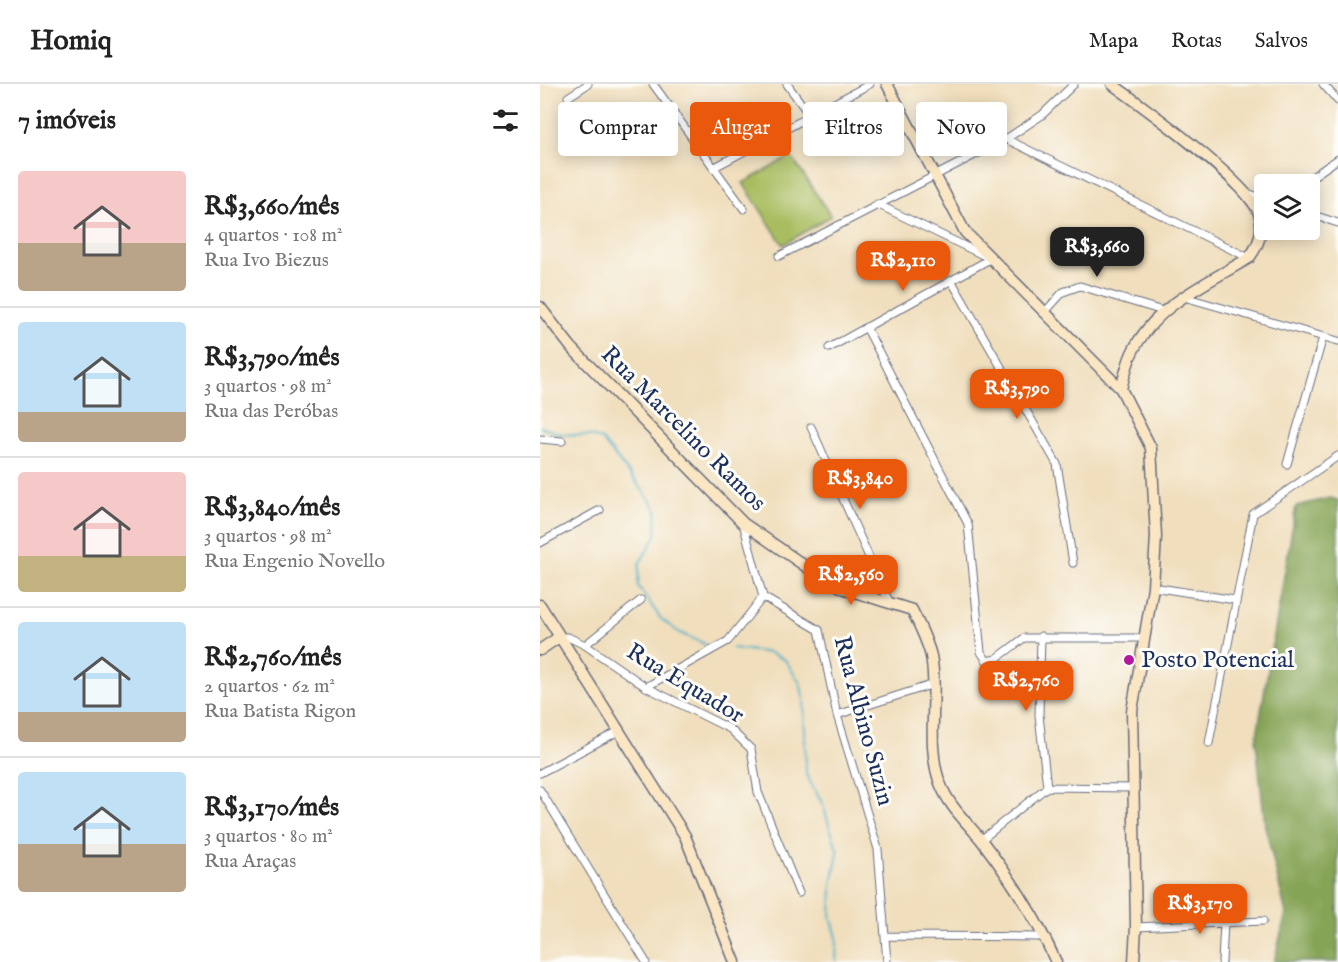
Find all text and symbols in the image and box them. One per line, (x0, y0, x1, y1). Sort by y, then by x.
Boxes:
text: Homiq (30, 24, 112, 59)
text: Mapa (1089, 28, 1138, 55)
text: Rotas (1171, 28, 1222, 55)
text: Salvos (1255, 28, 1308, 55)
chip: Comprar (558, 102, 678, 156)
chip: Alugar (690, 102, 791, 156)
chip: Filtros (803, 102, 904, 156)
chip: Novo (916, 102, 1007, 156)
text: 7 imóveis (18, 104, 116, 137)
icon: filters (489, 104, 522, 137)
map controls (1254, 174, 1320, 240)
button: layers (1254, 174, 1320, 240)
text: R$3,660/mês (204, 190, 339, 223)
icon: home (66, 195, 138, 267)
text: 4 quartos · 108 m² (204, 223, 343, 248)
pin: R$3,660 (1042, 227, 1152, 278)
text: R$3,660 (1064, 234, 1130, 259)
pin: R$2,110 (848, 241, 958, 292)
text: Rua Ivo Biezus (204, 248, 329, 273)
text: R$2,110 (870, 248, 936, 273)
street label: Rua Marcelino Ramos (594, 340, 772, 518)
text: R$3,790/mês (204, 341, 340, 374)
icon: home (66, 346, 138, 418)
pin: R$3,790 (962, 369, 1072, 420)
text: 3 quartos · 98 m² (204, 374, 332, 399)
text: R$3,790 (984, 376, 1050, 401)
text: Rua das Peróbas (204, 399, 338, 424)
pin: R$3,840 (805, 459, 915, 510)
text: R$3,840 (827, 466, 893, 491)
text: R$3,840/mês (204, 491, 340, 524)
icon: home (66, 496, 138, 568)
text: 3 quartos · 98 m² (204, 524, 332, 549)
text: Rua Engenio Novello (204, 549, 385, 574)
pin: R$2,560 (796, 555, 906, 606)
text: R$2,560 (818, 562, 884, 587)
street label: Rua Albino Suzin (825, 633, 901, 809)
street label: Rua Equador (620, 637, 750, 731)
text: R$2,760/mês (204, 641, 342, 674)
place label: Posto Potencial (1141, 645, 1295, 676)
icon: home (66, 646, 138, 718)
marker: Posto Potencial (1122, 653, 1136, 667)
pin: R$2,760 (971, 661, 1081, 712)
text: R$2,760 (992, 668, 1060, 693)
text: 2 quartos · 62 m² (204, 674, 335, 699)
text: Rua Batista Rigon (204, 699, 356, 724)
text: R$3,170/mês (204, 791, 339, 824)
icon: home (66, 796, 138, 868)
text: 3 quartos · 80 m² (204, 824, 333, 849)
text: Rua Araças (204, 849, 296, 874)
pin: R$3,170 (1145, 884, 1255, 935)
text: R$3,170 (1167, 891, 1233, 916)

